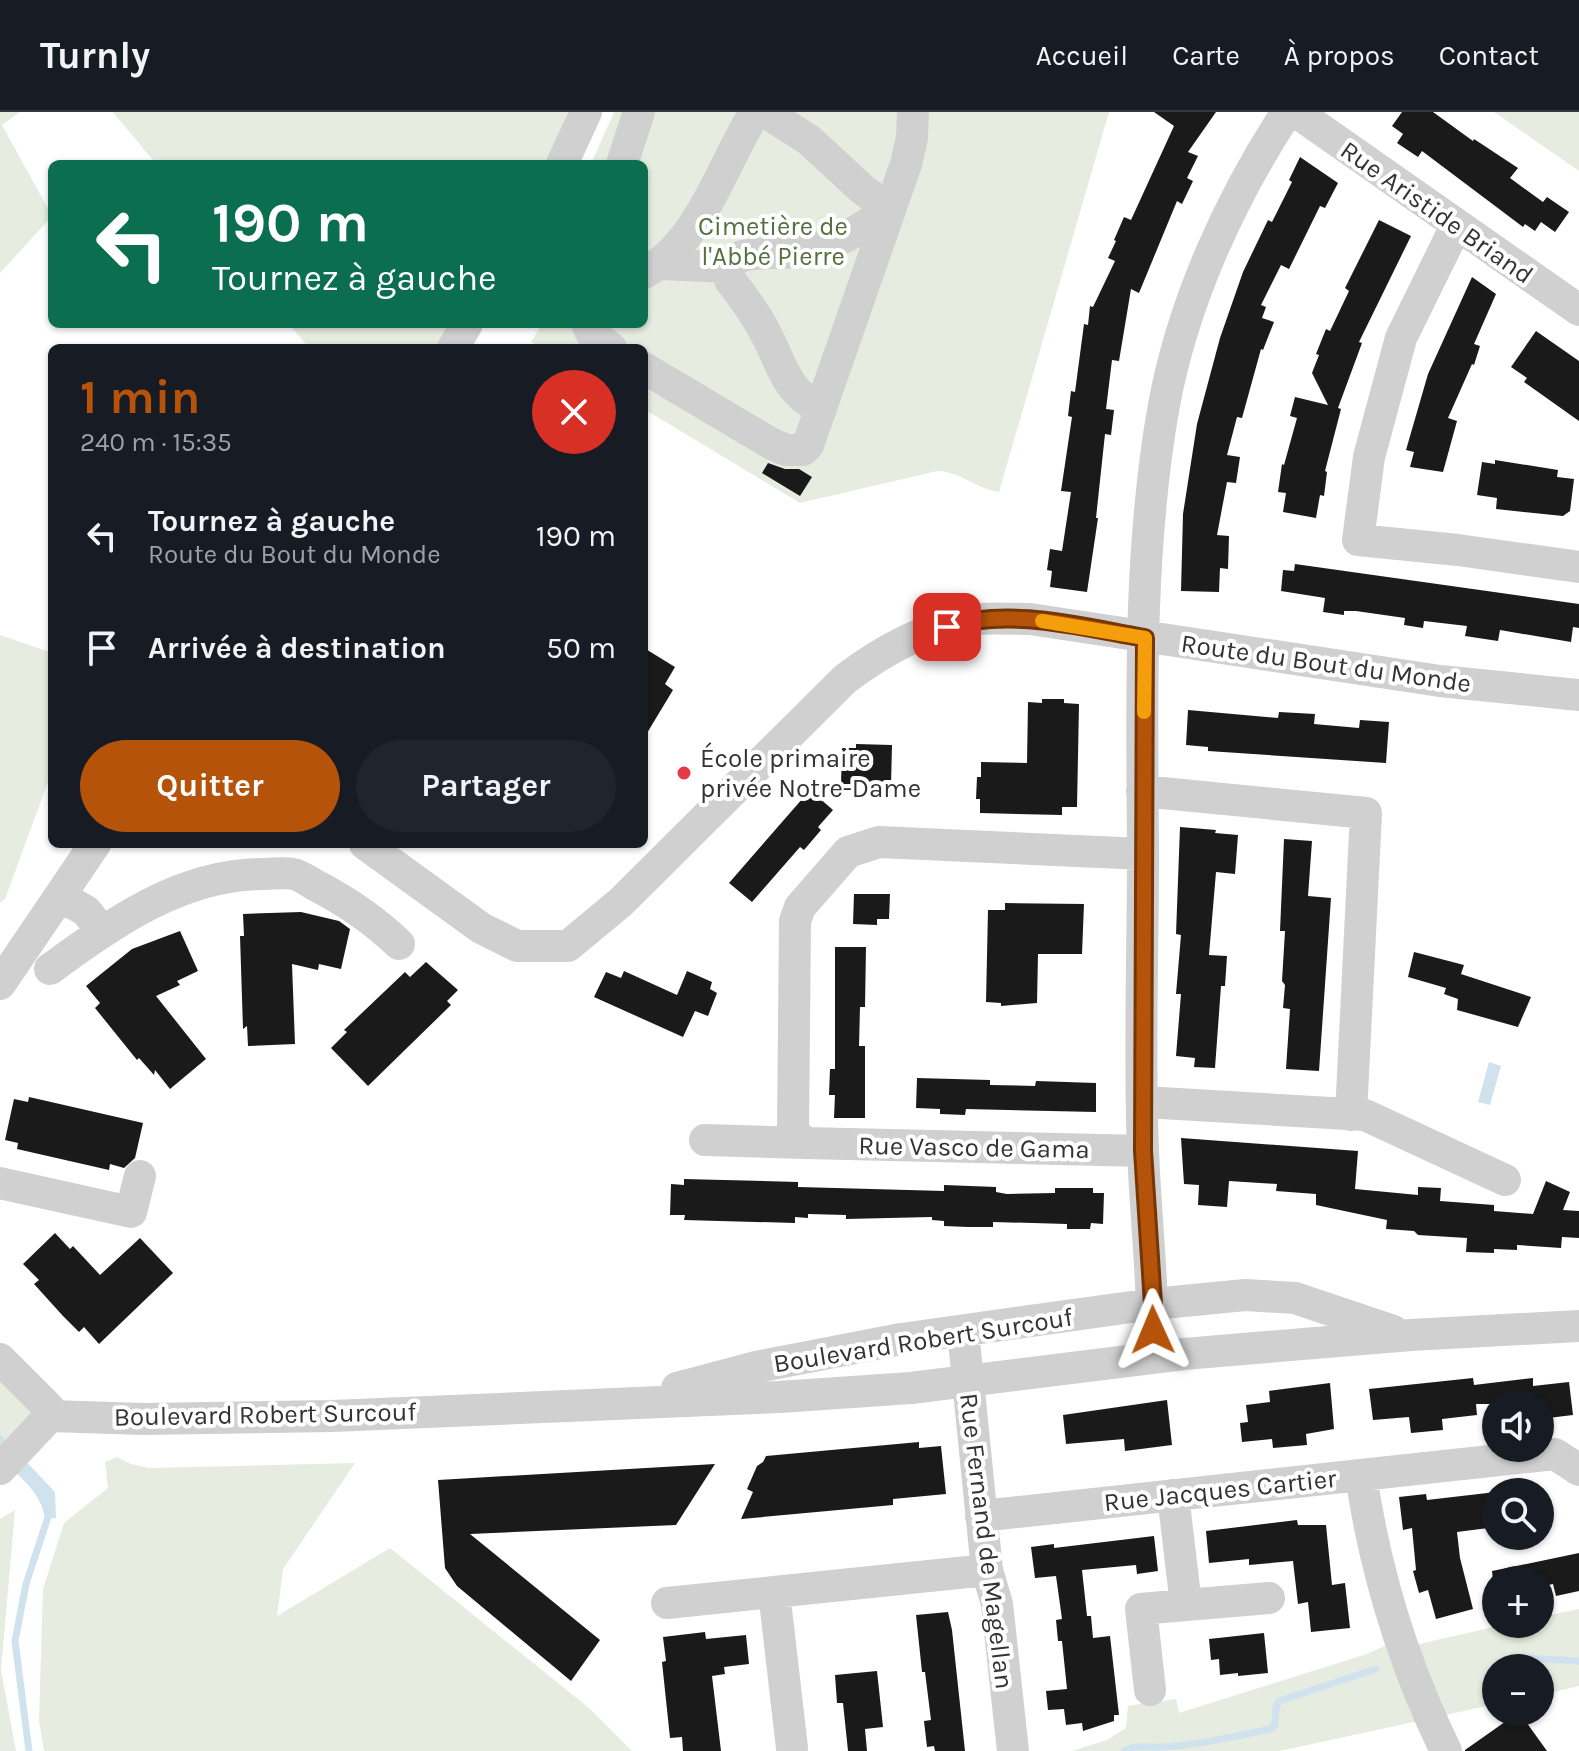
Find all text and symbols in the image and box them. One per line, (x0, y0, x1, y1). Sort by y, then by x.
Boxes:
text: Turnly (40, 33, 150, 78)
text: Accueil (1036, 39, 1128, 72)
text: Carte (1172, 39, 1240, 72)
text: À propos (1284, 39, 1395, 72)
text: Contact (1439, 39, 1539, 72)
street label: Rue Aristide Briand (1334, 134, 1539, 291)
text: 190 m (212, 190, 369, 255)
icon: left (80, 192, 184, 296)
park label: Cimetière de l'Abbé Pierre (698, 211, 848, 272)
text: Tournez à gauche (212, 257, 497, 299)
text: 1 min (80, 369, 200, 425)
button: close (532, 370, 616, 454)
text: 240 m · 15:35 (80, 427, 232, 458)
text: Tournez à gauche (148, 503, 395, 539)
icon: left (80, 514, 124, 558)
text: 190 m (536, 518, 616, 554)
text: Route du Bout du Monde (148, 539, 441, 570)
pin (913, 593, 981, 661)
icon: arrive (925, 605, 969, 649)
icon: arrive (80, 626, 124, 670)
street label: Route du Bout du Monde (1179, 628, 1473, 699)
text: Arrivée à destination (148, 630, 446, 666)
text: 50 m (546, 630, 616, 666)
button: Quitter (80, 740, 340, 832)
button: Partager (356, 740, 616, 832)
place label: École primaire privée Notre-Dame (700, 742, 921, 804)
marker: École primaire privée Notre-Dame (675, 764, 693, 782)
street label: Rue Vasco de Gama (858, 1130, 1090, 1165)
position arrow (1111, 1288, 1195, 1372)
street label: Boulevard Robert Surcouf (771, 1301, 1076, 1379)
map controls (1482, 1390, 1554, 1726)
button: sound (1482, 1390, 1554, 1462)
street label: Rue Fernand de Magellan (953, 1391, 1020, 1691)
street label: Boulevard Robert Surcouf (114, 1396, 418, 1433)
street label: Rue Jacques Cartier (1102, 1463, 1338, 1518)
button: search (1482, 1478, 1554, 1550)
button: + (1482, 1566, 1554, 1638)
button: − (1482, 1654, 1554, 1726)

